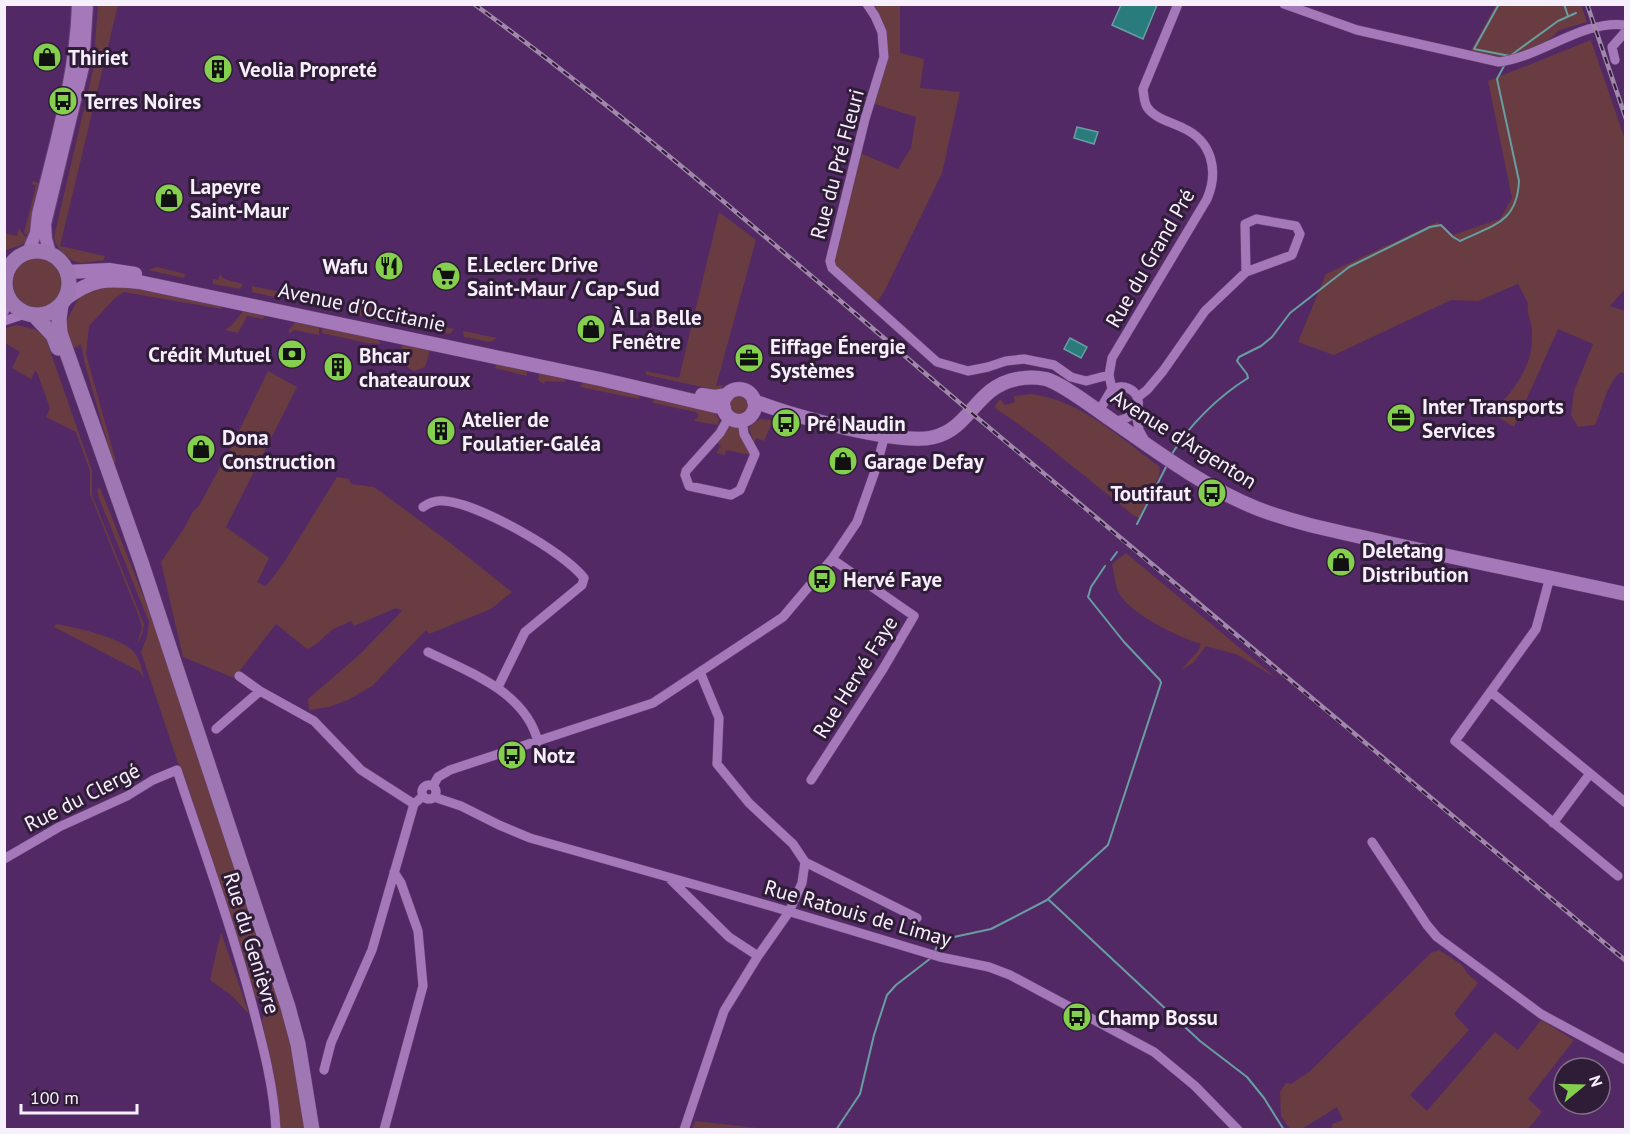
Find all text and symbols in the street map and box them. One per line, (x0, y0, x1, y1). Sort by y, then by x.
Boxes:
shop icon: Thiriet (31, 41, 63, 73)
place label: Thiriet (68, 44, 129, 71)
building icon: Veolia Propreté (202, 53, 234, 85)
place label: Veolia Propreté (238, 56, 377, 83)
bus stop icon: Terres Noires (47, 85, 79, 117)
street label: Rue du Pré Fleuri (804, 86, 870, 242)
place label: Terres Noires (84, 88, 201, 115)
place label: Lapeyre Saint-Maur (190, 173, 290, 224)
shop icon: Lapeyre Saint-Maur (153, 182, 185, 214)
street label: Rue du Grand Pré (1099, 184, 1201, 332)
restaurant icon: Wafu (373, 250, 405, 282)
place label: E.Leclerc Drive Saint-Maur / Cap-Sud (467, 251, 660, 302)
place label: Wafu (322, 253, 368, 280)
supermarket icon: E.Leclerc Drive Saint-Maur / Cap-Sud (430, 260, 462, 292)
street label: Avenue d'Occitanie (276, 276, 448, 338)
place label: À La Belle Fenêtre (612, 304, 702, 355)
shop icon: À La Belle Fenêtre (575, 313, 607, 345)
place label: Eiffage Énergie Systèmes (770, 333, 906, 384)
bank icon: Crédit Mutuel (276, 338, 308, 370)
place label: Crédit Mutuel (148, 341, 272, 368)
place label: Bhcar chateauroux (359, 342, 471, 393)
office icon: Eiffage Énergie Systèmes (733, 342, 765, 374)
building icon: Bhcar chateauroux (322, 351, 354, 383)
street label: Avenue d'Argenton (1106, 383, 1262, 495)
place label: Inter Transports Services (1422, 393, 1564, 444)
office icon: Inter Transports Services (1385, 402, 1417, 434)
place label: Atelier de Foulatier-Galéa (462, 406, 601, 457)
bus stop icon: Pré Naudin (770, 407, 802, 439)
place label: Pré Naudin (807, 410, 906, 437)
building icon: Atelier de Foulatier-Galéa (425, 415, 457, 447)
place label: Dona Construction (222, 424, 335, 475)
shop icon: Dona Construction (185, 433, 217, 465)
shop icon: Garage Defay (827, 445, 859, 477)
place label: Garage Defay (864, 448, 985, 475)
bus stop icon: Toutifaut (1196, 477, 1228, 509)
place label: Toutifaut (1110, 480, 1192, 507)
place label: Deletang Distribution (1362, 537, 1469, 588)
shop icon: Deletang Distribution (1325, 546, 1357, 578)
bus stop icon: Hervé Faye (806, 563, 838, 595)
place label: Hervé Faye (843, 566, 942, 593)
street label: Rue Hervé Faye (807, 611, 903, 743)
bus stop icon: Notz (496, 739, 528, 771)
place label: Notz (533, 742, 575, 769)
street label: Rue du Clergé (20, 756, 144, 838)
street label: Rue du Genièvre (218, 869, 286, 1017)
street label: Rue Ratouis de Limay (761, 873, 955, 953)
bus stop icon: Champ Bossu (1061, 1001, 1093, 1033)
place label: Champ Bossu (1098, 1004, 1218, 1031)
north arrow (1552, 1056, 1612, 1116)
text: N (1585, 1073, 1607, 1089)
scale bar (21, 1077, 136, 1115)
text: 100 m (30, 1086, 79, 1109)

